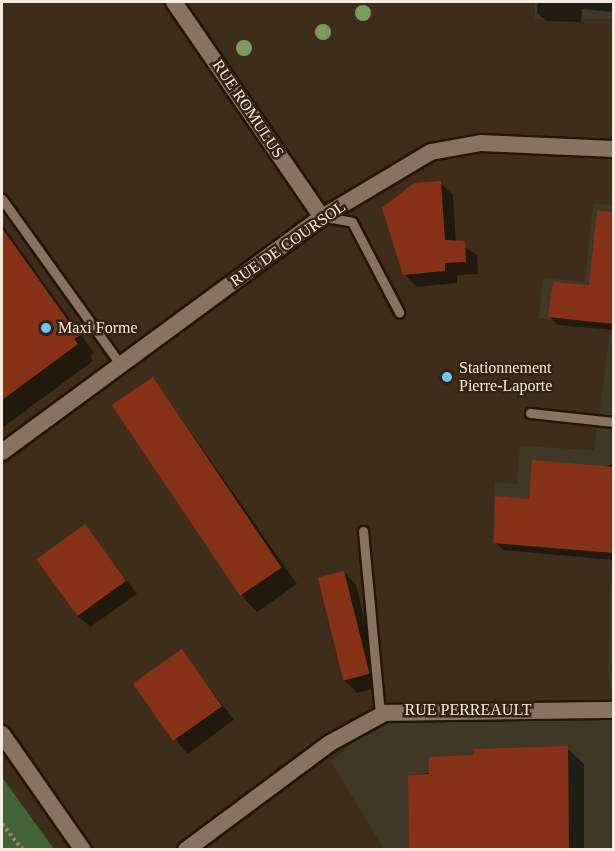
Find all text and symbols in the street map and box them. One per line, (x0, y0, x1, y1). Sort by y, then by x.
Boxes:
street label: RUE ROMULUS (208, 56, 288, 162)
street label: RUE DE COURSOL (227, 197, 349, 291)
place label: Maxi Forme (58, 318, 138, 338)
marker: Maxi Forme (39, 321, 53, 335)
place label: Stationnement Pierre-Laporte (459, 358, 552, 396)
marker: Stationnement Pierre-Laporte (440, 370, 454, 384)
street label: RUE PERREAULT (405, 700, 531, 720)

